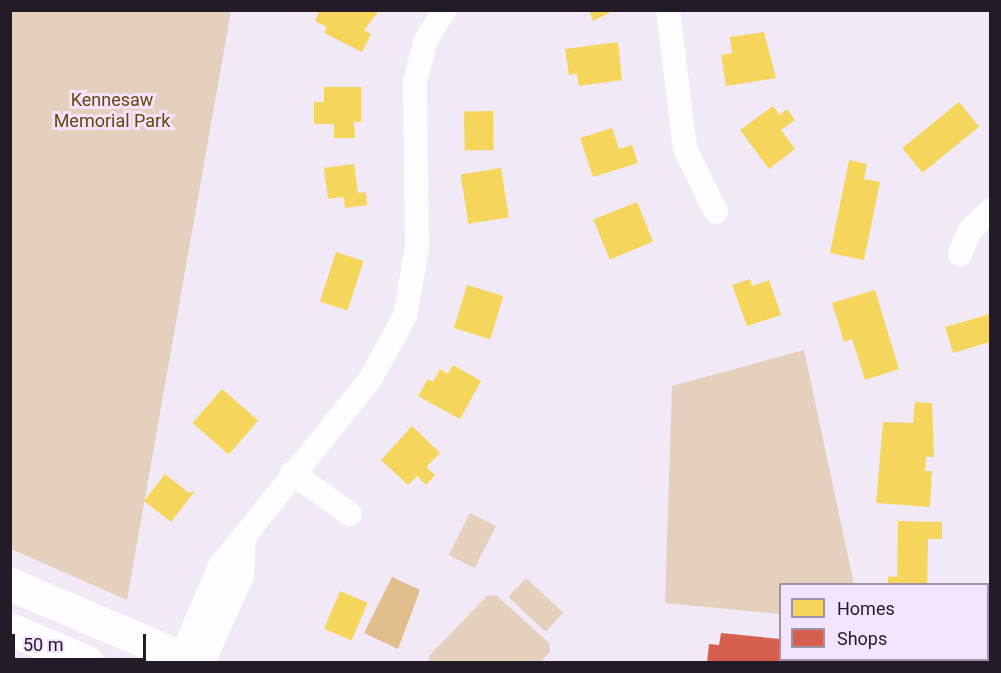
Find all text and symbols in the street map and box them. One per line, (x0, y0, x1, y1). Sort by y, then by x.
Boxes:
park label: Kennesaw Memorial Park (54, 90, 170, 132)
legend (779, 583, 989, 661)
text: Homes (837, 598, 895, 619)
scale bar (15, 622, 148, 660)
text: Shops (837, 628, 887, 649)
text: 50 m (23, 634, 63, 655)

